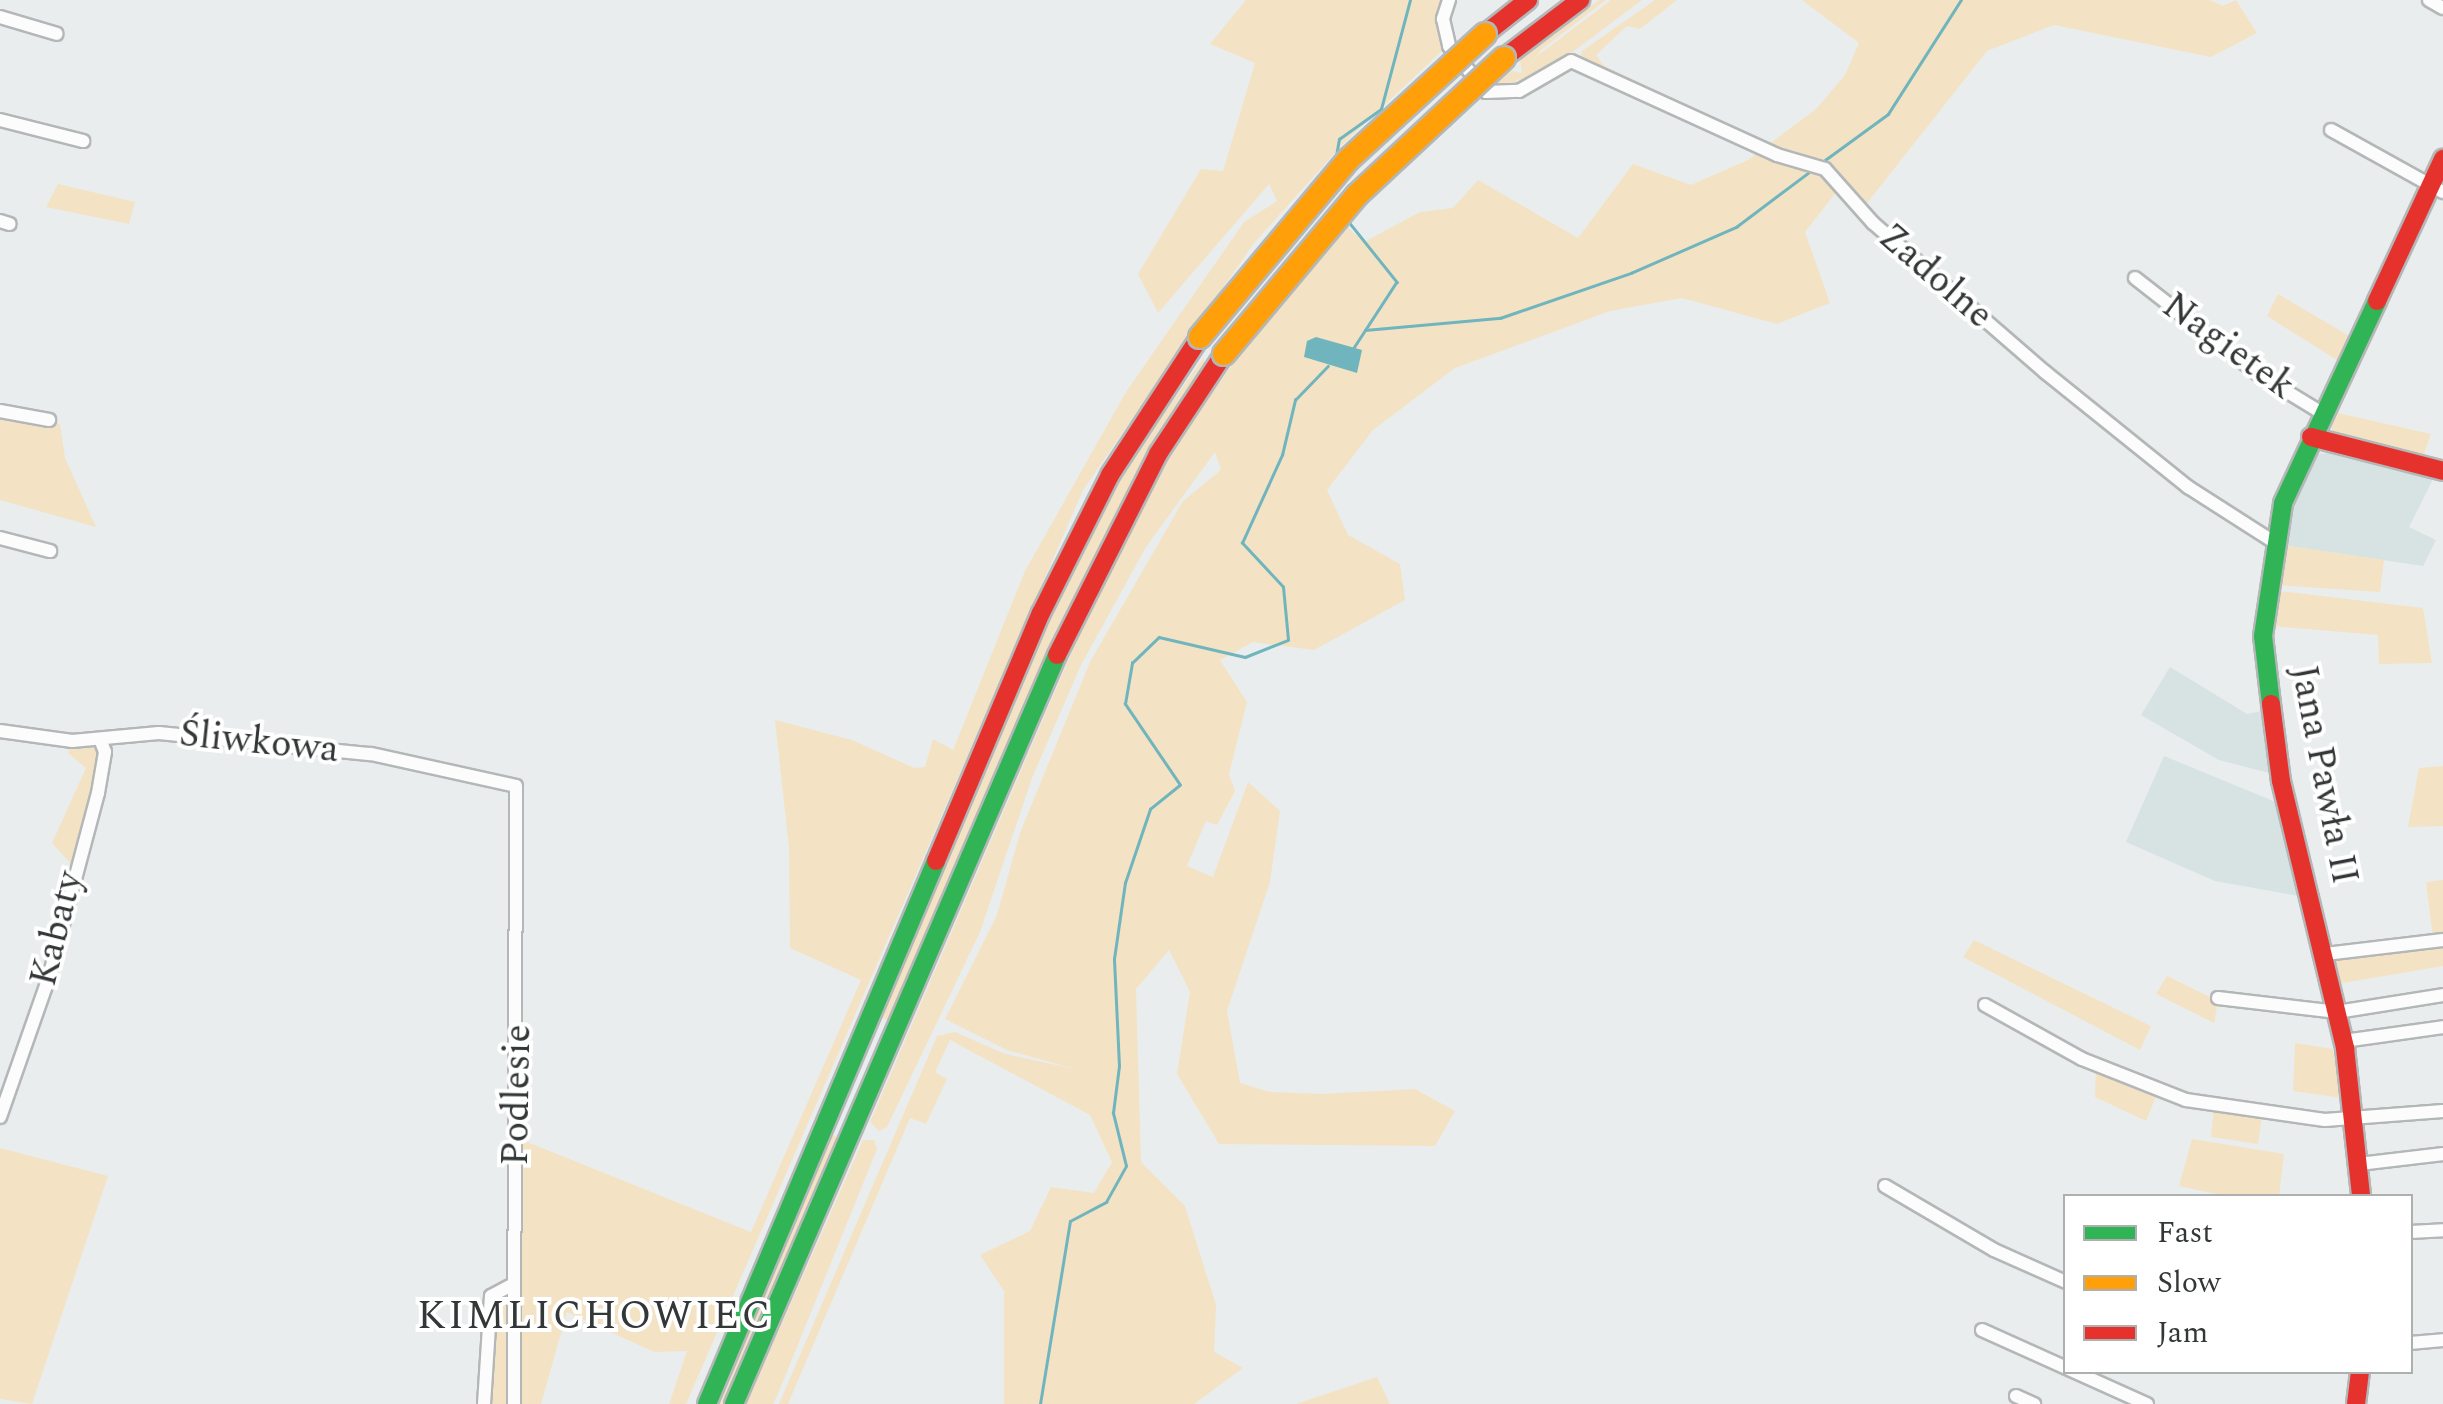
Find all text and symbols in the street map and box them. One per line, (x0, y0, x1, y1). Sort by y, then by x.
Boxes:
street label: Zadolne (1869, 215, 2001, 339)
street label: Nagietek (2153, 284, 2303, 410)
street label: Jana Pawła II (2279, 662, 2367, 888)
street label: Śliwkowa (177, 712, 341, 774)
street label: Kabaty (22, 867, 94, 991)
street label: Podlesie (494, 1024, 542, 1166)
legend (2063, 1194, 2413, 1374)
text: Fast (2157, 1210, 2213, 1256)
text: Slow (2157, 1260, 2221, 1306)
district label: KIMLICHOWIEC (417, 1293, 773, 1341)
text: Jam (2157, 1310, 2208, 1356)

